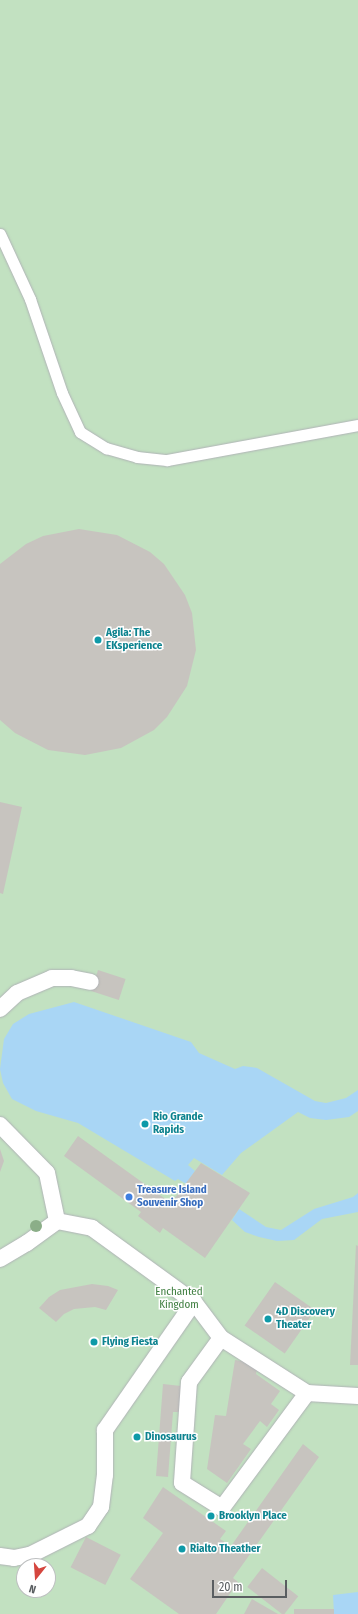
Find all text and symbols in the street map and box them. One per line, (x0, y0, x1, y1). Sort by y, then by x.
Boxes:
place label: Agila: The EKsperience (106, 627, 162, 653)
marker: Agila: The EKsperience (93, 635, 103, 645)
place label: Rio Grande Rapids (153, 1111, 203, 1137)
marker: Rio Grande Rapids (140, 1119, 150, 1129)
place label: Treasure Island Souvenir Shop (137, 1184, 207, 1210)
marker: Treasure Island Souvenir Shop (124, 1192, 134, 1202)
park label: Enchanted Kingdom (155, 1286, 203, 1312)
place label: 4D Discovery Theater (276, 1306, 335, 1332)
marker: 4D Discovery Theater (263, 1314, 273, 1324)
place label: Flying Fiesta (102, 1335, 158, 1349)
marker: Flying Fiesta (89, 1337, 99, 1347)
place label: Dinosaurus (145, 1430, 197, 1444)
marker: Dinosaurus (132, 1432, 142, 1442)
place label: Brooklyn Place (219, 1509, 287, 1523)
marker: Brooklyn Place (206, 1511, 216, 1521)
place label: Rialto Theather (190, 1542, 261, 1556)
marker: Rialto Theather (177, 1544, 187, 1554)
north arrow (16, 1558, 56, 1598)
scale bar (214, 1572, 289, 1598)
text: 20 m (219, 1580, 243, 1594)
text: N (28, 1582, 38, 1596)

